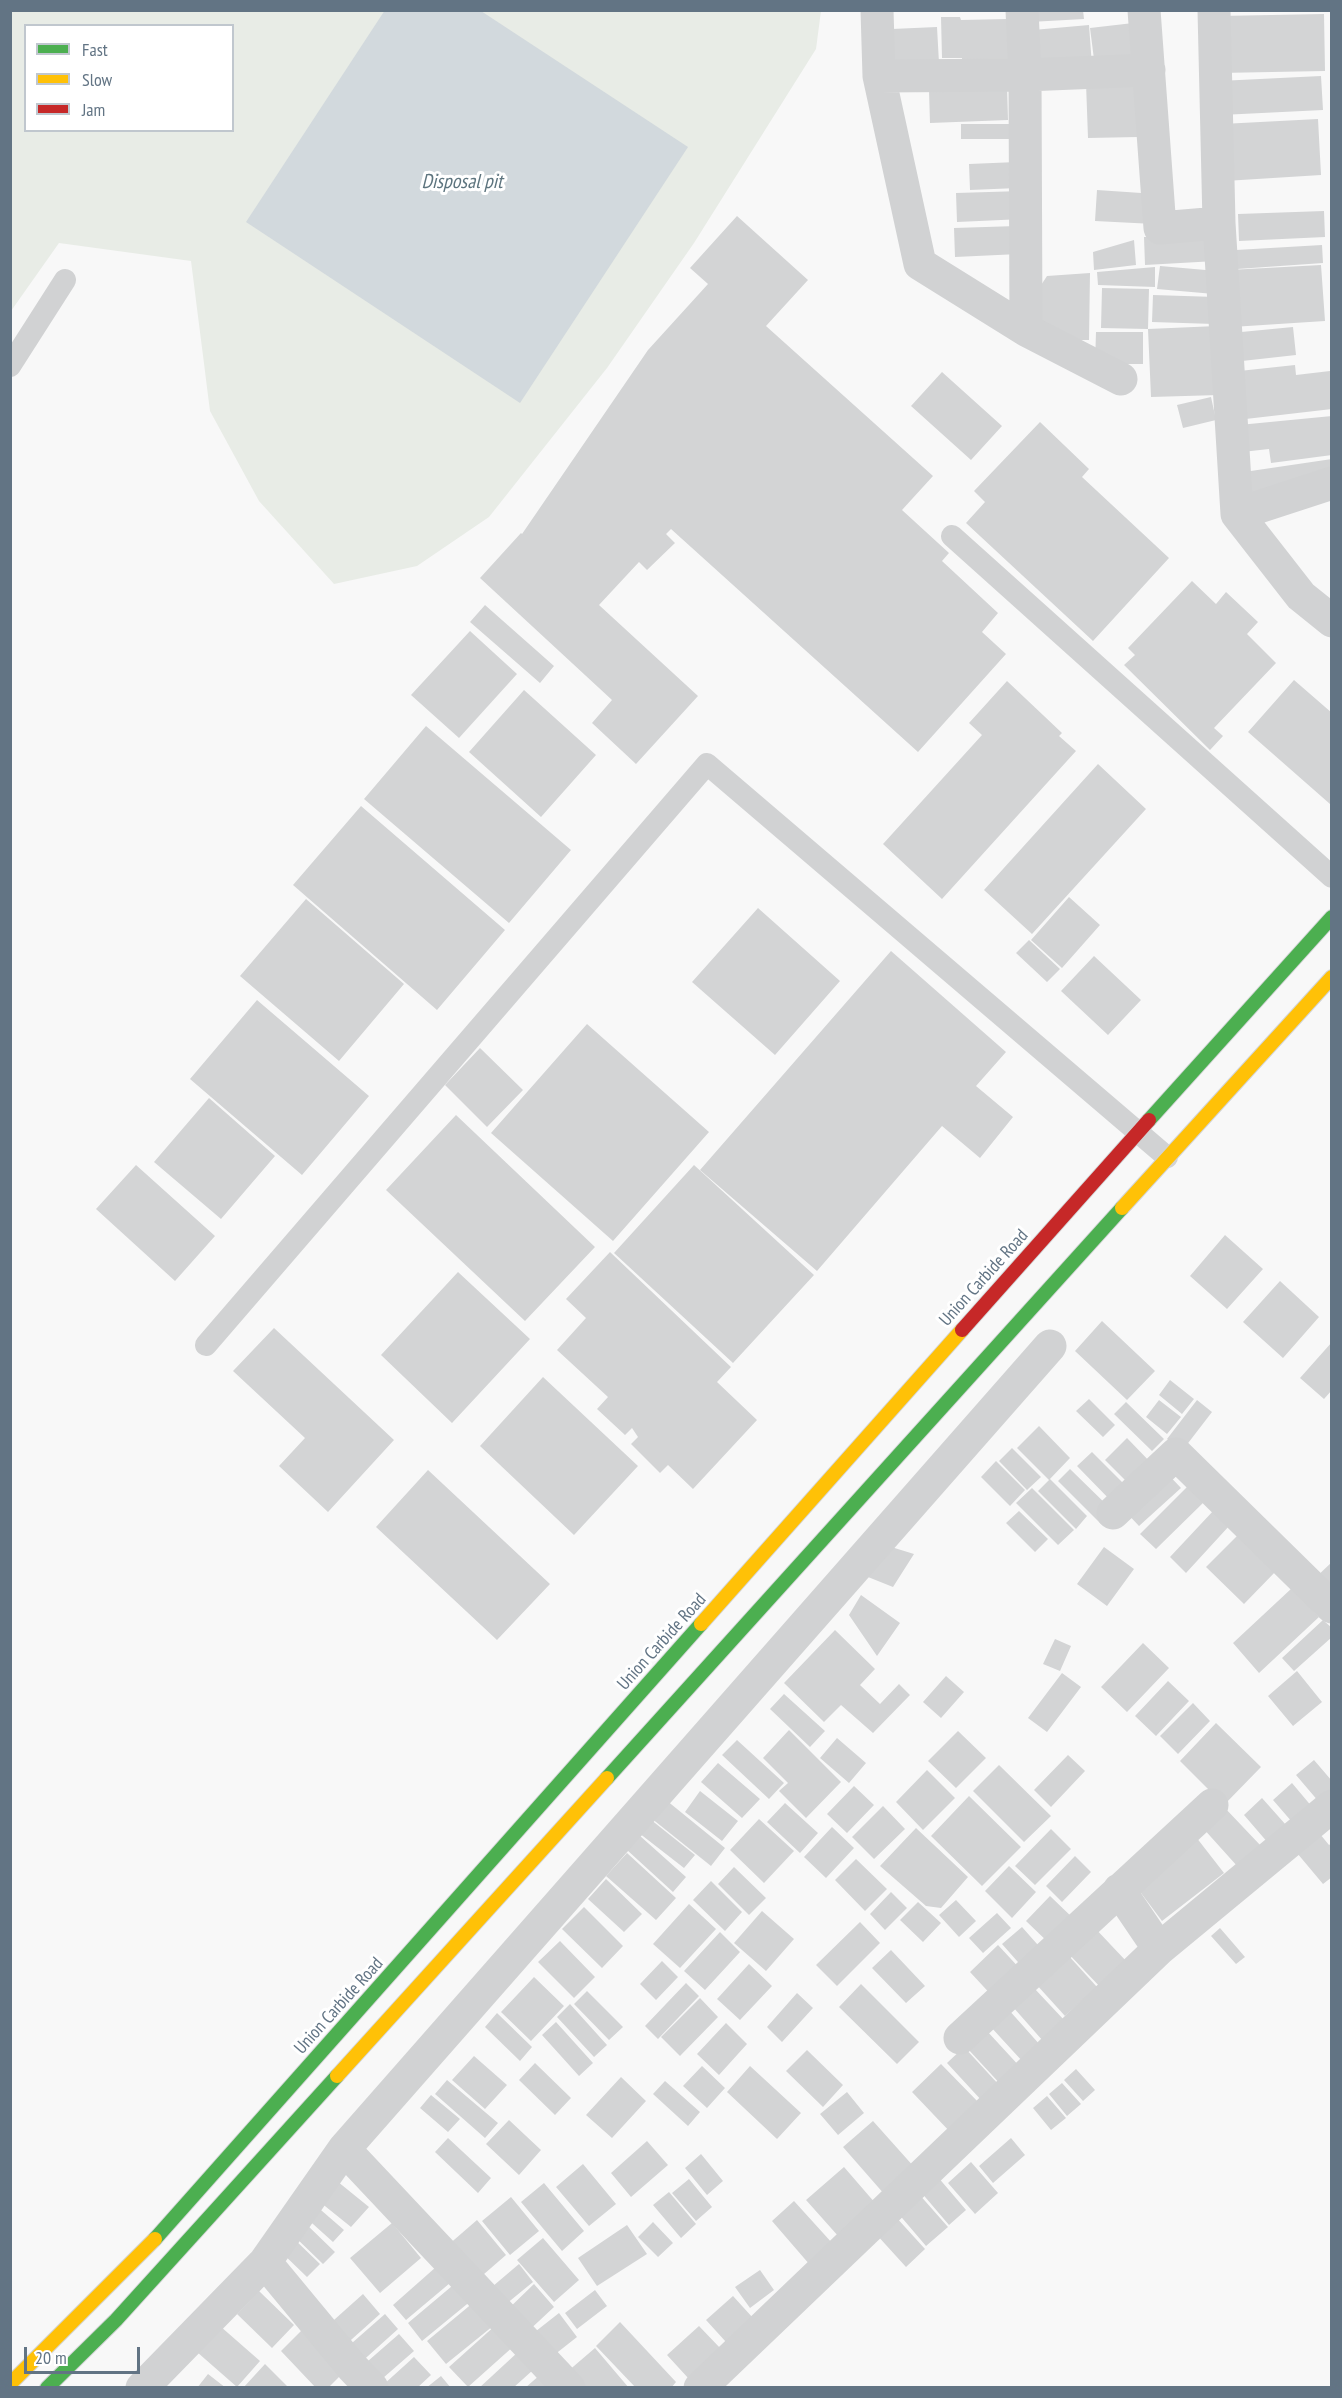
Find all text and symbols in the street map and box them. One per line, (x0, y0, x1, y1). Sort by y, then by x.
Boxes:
legend (24, 24, 234, 132)
text: Fast (82, 38, 108, 61)
text: Slow (82, 68, 112, 91)
text: Jam (82, 98, 105, 121)
water label: Disposal pit (421, 170, 503, 194)
street label: Union Carbide Road (935, 1225, 1033, 1331)
street label: Union Carbide Road (613, 1589, 711, 1695)
street label: Union Carbide Road (290, 1953, 388, 2059)
scale bar (27, 2335, 142, 2373)
text: 20 m (35, 2346, 67, 2369)

